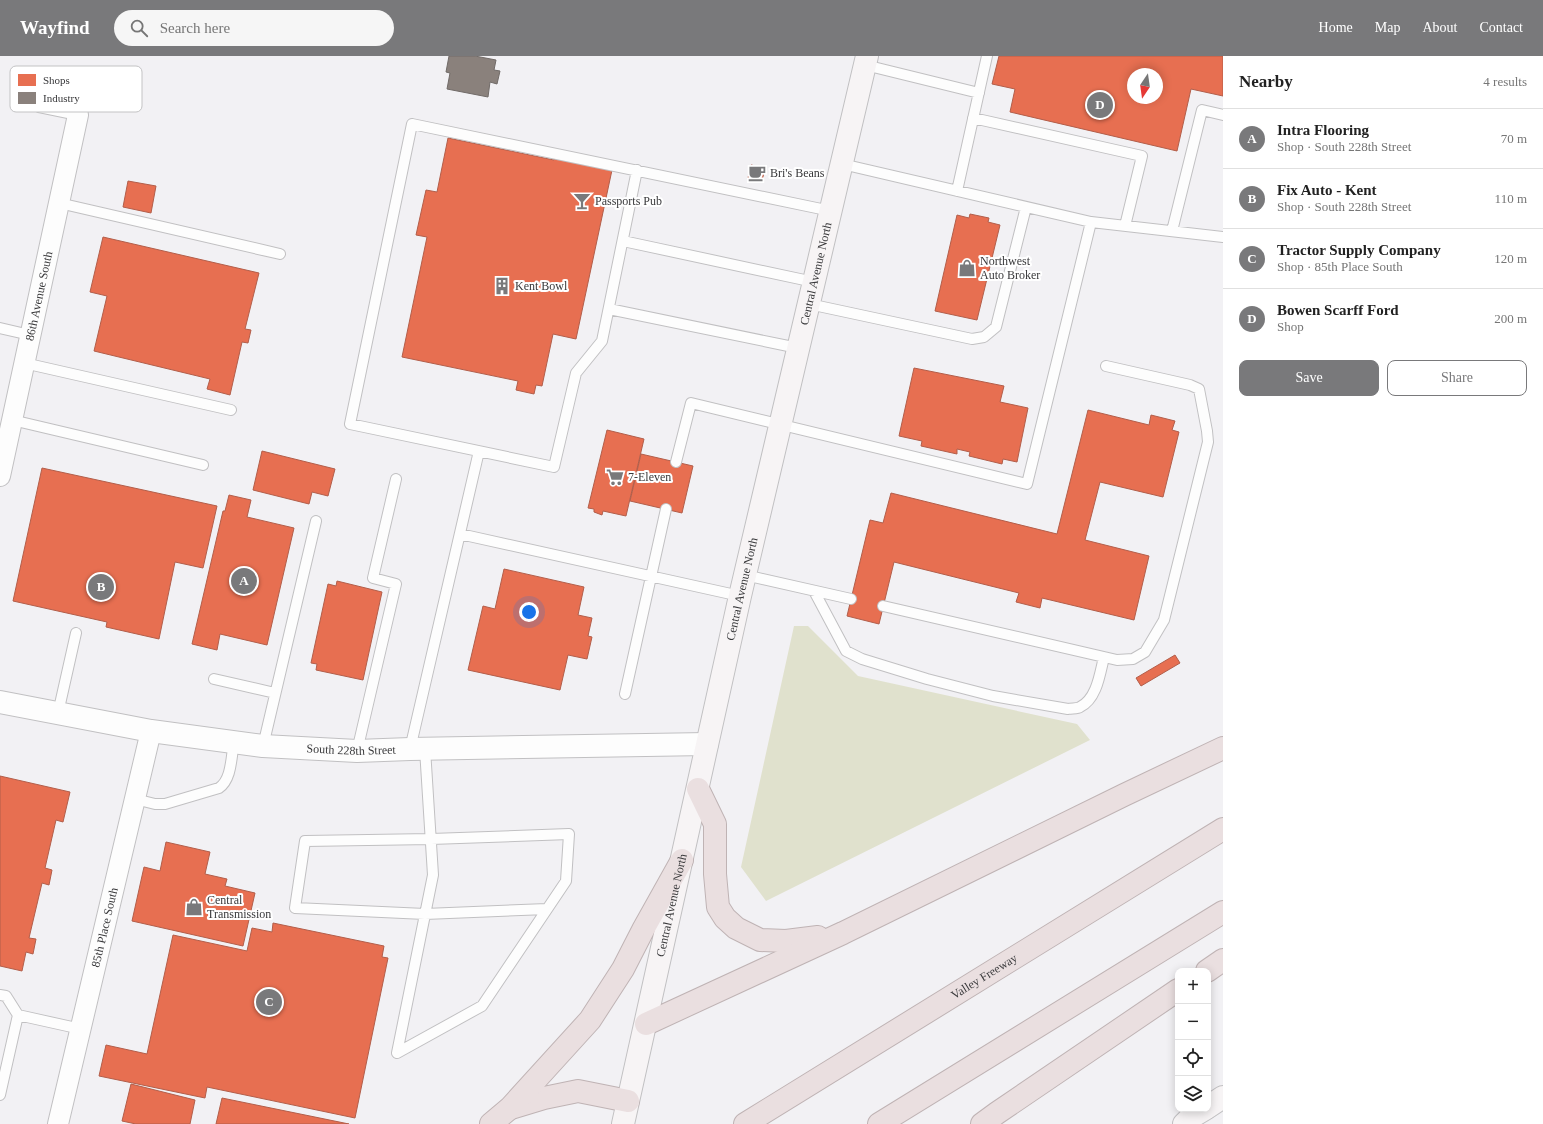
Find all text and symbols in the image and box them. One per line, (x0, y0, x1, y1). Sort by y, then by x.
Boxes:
search box (114, 10, 394, 46)
text: Wayfind (20, 17, 90, 38)
icon: search (128, 17, 150, 39)
text: Search here (160, 20, 230, 36)
text: Home (1319, 20, 1353, 35)
text: Map (1375, 20, 1400, 35)
text: About (1422, 20, 1457, 35)
text: Contact (1479, 20, 1523, 35)
legend (10, 66, 142, 112)
north arrow (1127, 68, 1163, 104)
text: Nearby (1239, 72, 1293, 91)
text: Shops (43, 74, 70, 86)
text: 4 results (1483, 74, 1527, 89)
pin: D (1087, 90, 1113, 120)
text: Industry (43, 92, 80, 104)
text: Intra Flooring (1277, 122, 1369, 138)
text: A (1247, 131, 1257, 146)
text: 70 m (1501, 131, 1527, 146)
text: Shop · South 228th Street (1277, 139, 1411, 154)
cafe icon: Bri's Beans (747, 163, 767, 183)
place label: Bri's Beans (770, 166, 825, 180)
text: Fix Auto - Kent (1277, 182, 1377, 198)
bar icon: Passports Pub (572, 191, 592, 211)
text: B (1248, 191, 1256, 206)
text: 110 m (1495, 191, 1527, 206)
place label: Passports Pub (595, 194, 662, 208)
text: Shop · South 228th Street (1277, 199, 1411, 214)
street label: Central Avenue North (797, 221, 835, 326)
text: Tractor Supply Company (1277, 242, 1441, 258)
street label: 86th Avenue South (22, 250, 55, 342)
text: C (1247, 251, 1257, 266)
text: 120 m (1494, 251, 1527, 266)
place label: Northwest Auto Broker (980, 254, 1040, 282)
shop icon: Northwest Auto Broker (957, 258, 977, 278)
text: Shop · 85th Place South (1277, 259, 1403, 274)
building icon: Kent Bowl (492, 276, 512, 296)
place label: Kent Bowl (515, 279, 568, 293)
text: Bowen Scarff Ford (1277, 302, 1399, 318)
text: D (1247, 311, 1257, 326)
text: 200 m (1494, 311, 1527, 326)
text: Shop (1277, 319, 1304, 334)
button: Save (1239, 360, 1379, 396)
button: Share (1387, 360, 1527, 396)
supermarket icon: 7-Eleven (605, 467, 625, 487)
place label: 7-Eleven (628, 470, 671, 484)
street label: Central Avenue North (723, 536, 760, 642)
pin: A (231, 566, 257, 596)
pin: B (88, 572, 114, 602)
your location (519, 602, 539, 622)
street label: South 228th Street (306, 741, 397, 758)
street label: Central Avenue North (653, 852, 690, 958)
street label: 85th Place South (88, 886, 121, 969)
place label: Central Transmission (207, 893, 271, 921)
shop icon: Central Transmission (184, 897, 204, 917)
street label: Valley Freeway (949, 951, 1020, 1002)
map controls (1175, 968, 1211, 1112)
button: + (1175, 968, 1211, 1004)
pin: C (256, 987, 282, 1017)
button: − (1175, 1004, 1211, 1040)
button: locate (1175, 1040, 1211, 1076)
button: layers (1175, 1076, 1211, 1112)

